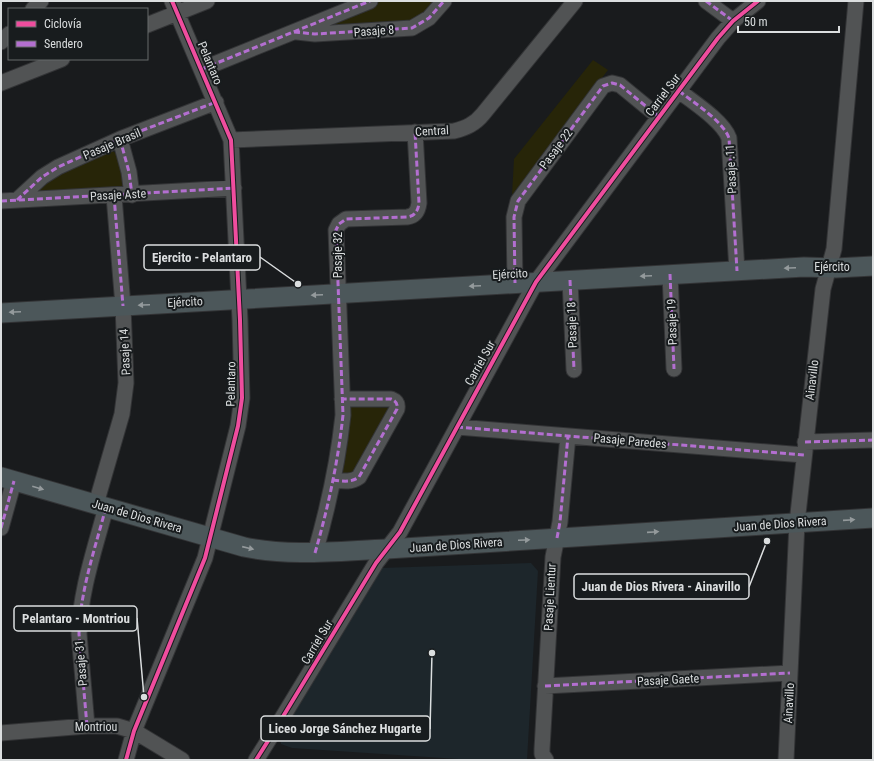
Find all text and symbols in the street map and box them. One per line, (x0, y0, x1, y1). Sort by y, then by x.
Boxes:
legend (8, 8, 148, 60)
scale bar (738, 8, 839, 34)
text: 50 m (744, 15, 768, 29)
text: Ciclovía (44, 17, 82, 31)
street label: Pasaje 8 (353, 23, 395, 39)
text: Sendero (44, 37, 83, 51)
street label: Pelantaro (195, 39, 225, 87)
street label: Carriel Sur (643, 71, 684, 119)
street label: Central (415, 123, 449, 139)
street label: Pasaje Brasil (81, 126, 143, 162)
street label: Pasaje 22 (536, 126, 576, 172)
street label: Pasaje .11 (723, 144, 739, 194)
street label: Pasaje Aste (90, 187, 147, 203)
street label: Pasaje 32 (331, 232, 345, 278)
callout: Ejercito - Pelantaro (144, 245, 260, 270)
text: Ejercito - Pelantaro (152, 250, 253, 265)
street label: Ejército (814, 260, 850, 274)
one-way arrow (784, 264, 796, 271)
street label: Ejército (492, 266, 528, 282)
one-way arrow (640, 272, 652, 279)
one-way arrow (469, 282, 481, 289)
one-way arrow (311, 291, 323, 298)
street label: Ejército (167, 294, 203, 310)
street label: Pasaje 19 (664, 298, 680, 345)
one-way arrow (138, 301, 150, 308)
street label: Pasaje 18 (564, 301, 580, 348)
one-way arrow (9, 309, 21, 316)
street label: Pasaje 14 (117, 328, 133, 376)
street label: Carriel Sur (462, 338, 498, 388)
street label: Ainavillo (803, 359, 821, 401)
street label: Pelantaro (224, 361, 238, 407)
street label: Pasaje Paredes (593, 431, 667, 451)
one-way arrow (33, 485, 45, 491)
street label: Juan de Dios Rivera (90, 496, 184, 536)
street label: Juan de Dios Rivera (733, 514, 827, 534)
one-way arrow (843, 516, 855, 523)
one-way arrow (647, 529, 660, 536)
street label: Juan de Dios Rivera (409, 535, 503, 555)
one-way arrow (518, 537, 530, 544)
one-way arrow (242, 545, 254, 551)
street label: Pasaje Lientur (541, 563, 559, 631)
callout: Juan de Dios Rivera - Ainavillo (574, 574, 749, 599)
text: Juan de Dios Rivera - Ainavillo (582, 579, 741, 594)
callout: Pelantaro - Montriou (14, 606, 137, 631)
text: Pelantaro - Montriou (22, 611, 130, 626)
street label: Carriel Sur (298, 617, 336, 667)
street label: Pasaje 31 (72, 639, 90, 687)
street label: Pasaje Gaete (637, 671, 700, 689)
street label: Ainavillo (781, 682, 797, 724)
callout: Liceo Jorge Sánchez Hugarte (261, 716, 430, 741)
street label: Montriou (75, 720, 118, 734)
text: Liceo Jorge Sánchez Hugarte (269, 721, 421, 736)

